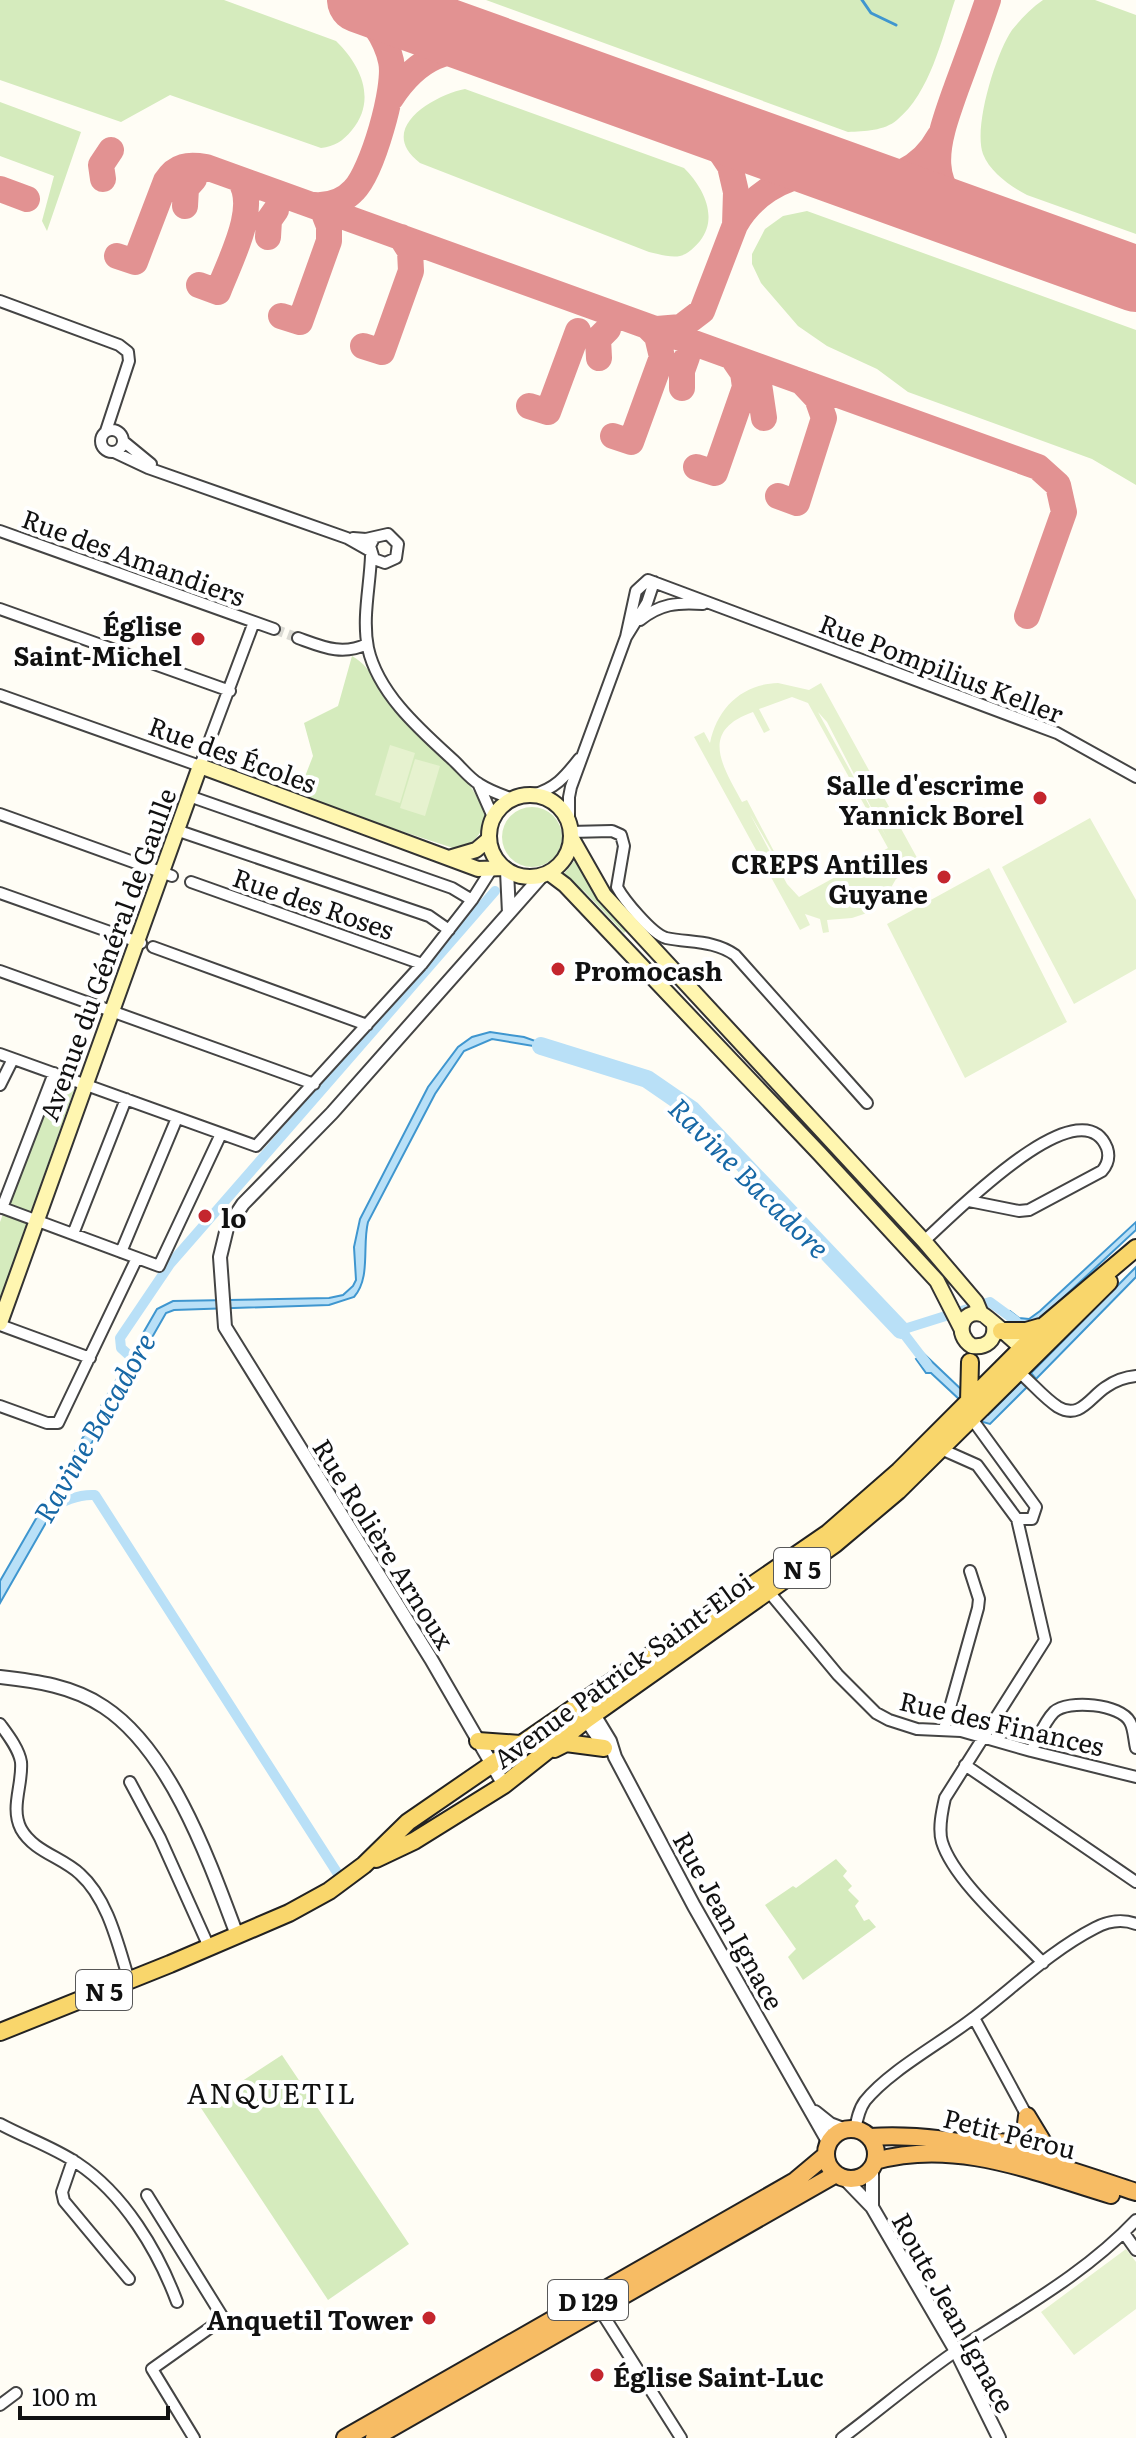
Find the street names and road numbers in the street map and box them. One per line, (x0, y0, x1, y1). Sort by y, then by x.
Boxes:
street label: Rue des Amandiers (17, 497, 251, 615)
street label: Rue Pompilius Keller (814, 602, 1070, 732)
street label: Rue des Écoles (144, 705, 322, 801)
street label: Avenue du Général de Gaulle (28, 782, 184, 1126)
street label: Rue des Roses (228, 856, 400, 948)
street label: Rue Rolière Arnoux (305, 1430, 466, 1656)
road number: N 5 (774, 1548, 830, 1588)
street label: Avenue Patrick Saint-Eloi (484, 1561, 760, 1777)
street label: Rue des Finances (896, 1680, 1108, 1764)
street label: Rue Jean Ignace (665, 1824, 795, 2016)
road number: N 5 (76, 1970, 132, 2010)
street label: Petit Pérou (940, 2097, 1080, 2167)
street label: Route Jean Ignace (884, 2205, 1026, 2419)
road number: D 129 (548, 2280, 628, 2320)

